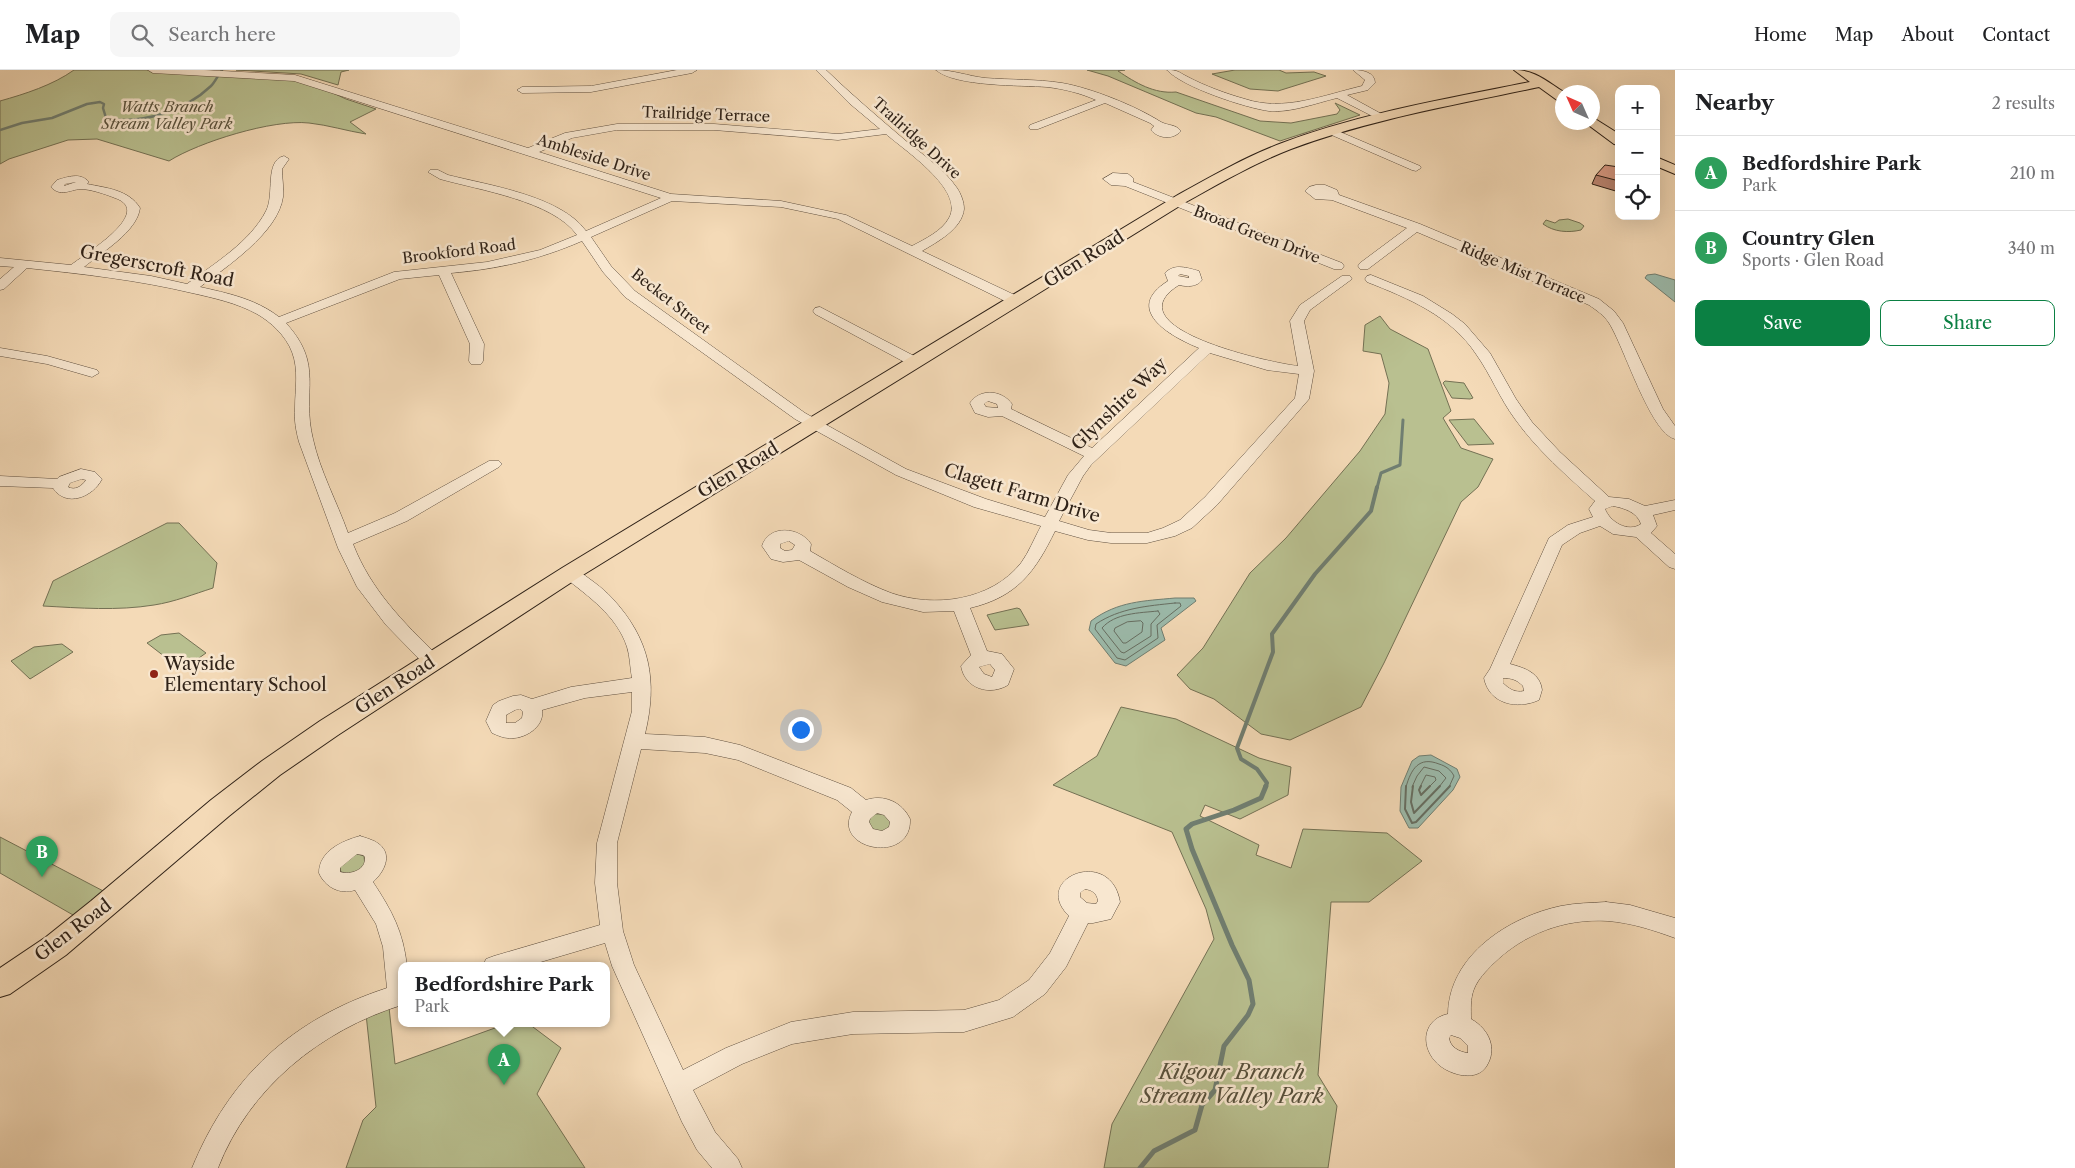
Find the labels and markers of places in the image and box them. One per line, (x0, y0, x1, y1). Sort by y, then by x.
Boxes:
place label: Wayside Elementary School (163, 653, 327, 696)
marker: Wayside Elementary School (148, 668, 160, 680)
pin: B (26, 836, 58, 877)
pin: A (488, 1044, 520, 1085)

